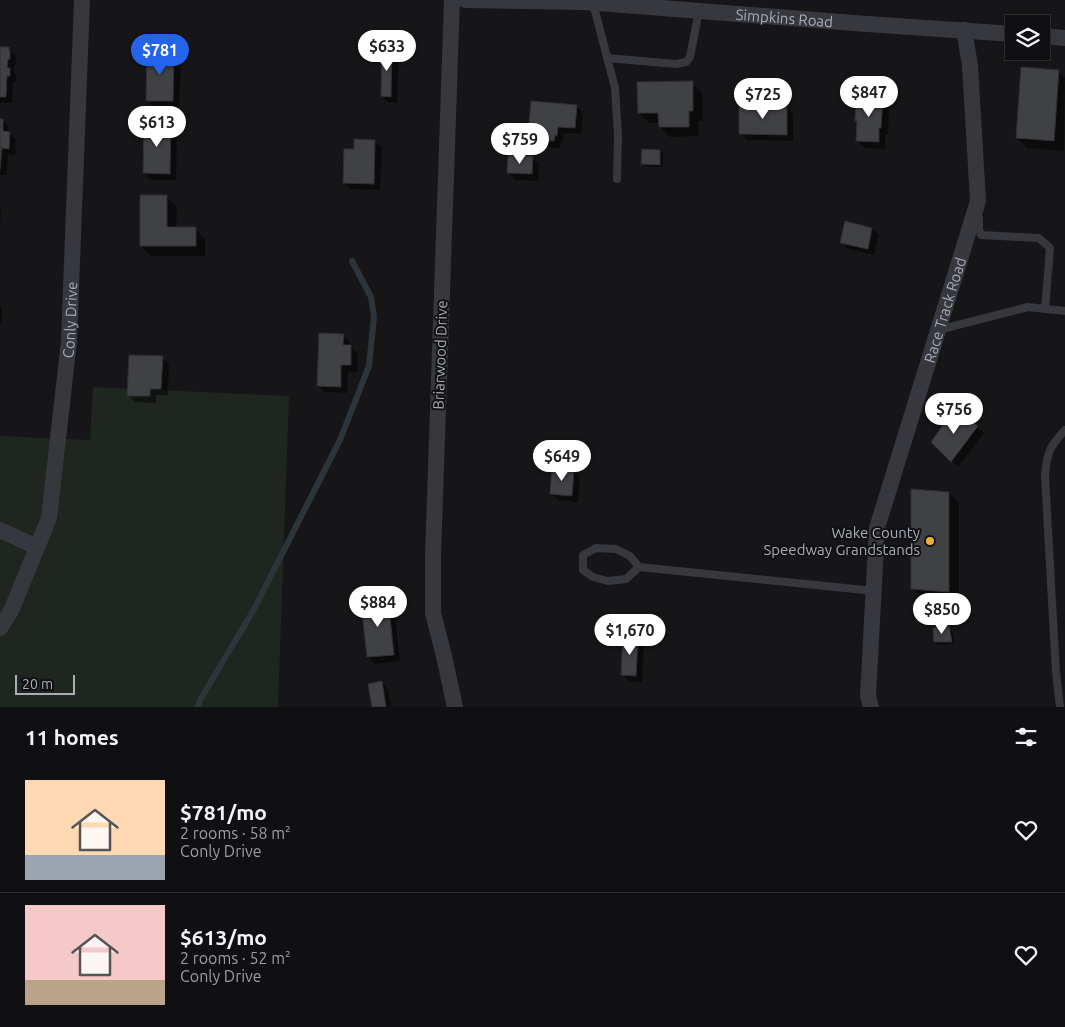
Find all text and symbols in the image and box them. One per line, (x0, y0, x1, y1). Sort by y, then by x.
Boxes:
street label: Simpkins Road (735, 5, 834, 30)
map controls (1005, 15, 1050, 60)
button: layers (1005, 15, 1050, 60)
pin: $633 (357, 30, 417, 72)
pin: $781 (130, 34, 190, 76)
text: $633 (369, 37, 405, 55)
text: $781 (142, 41, 178, 59)
pin: $847 (839, 76, 899, 118)
pin: $725 (733, 78, 793, 120)
text: $847 (851, 83, 887, 101)
text: $725 (745, 85, 781, 103)
pin: $613 (127, 106, 187, 148)
text: $613 (139, 113, 175, 131)
pin: $759 (490, 122, 550, 165)
text: $759 (502, 130, 538, 148)
street label: Race Track Road (920, 255, 969, 365)
street label: Conly Drive (59, 281, 80, 359)
street label: Briarwood Drive (430, 300, 450, 410)
pin: $756 (924, 392, 984, 435)
text: $756 (936, 400, 972, 418)
pin: $649 (532, 440, 592, 482)
text: $649 (544, 447, 580, 465)
place label: Wake County Speedway Grandstands (763, 524, 920, 558)
marker: Wake County Speedway Grandstands (924, 535, 936, 547)
pin: $884 (348, 586, 408, 628)
pin: $850 (912, 592, 972, 635)
text: $884 (360, 593, 396, 611)
text: $850 (924, 600, 960, 618)
pin: $1,670 (589, 614, 671, 656)
text: $1,670 (605, 621, 655, 639)
scale bar (15, 672, 75, 695)
text: 20 m (22, 676, 53, 692)
icon: filters (1012, 723, 1040, 751)
text: 11 homes (25, 725, 119, 749)
icon: home (65, 800, 125, 860)
text: $781/mo (180, 800, 267, 824)
icon: heart (1012, 816, 1040, 844)
text: 2 rooms · 58 m² (180, 824, 291, 842)
text: Conly Drive (180, 842, 262, 860)
icon: home (65, 925, 125, 985)
text: $613/mo (180, 925, 267, 949)
icon: heart (1012, 941, 1040, 969)
text: 2 rooms · 52 m² (180, 949, 291, 967)
text: Conly Drive (180, 967, 262, 985)

